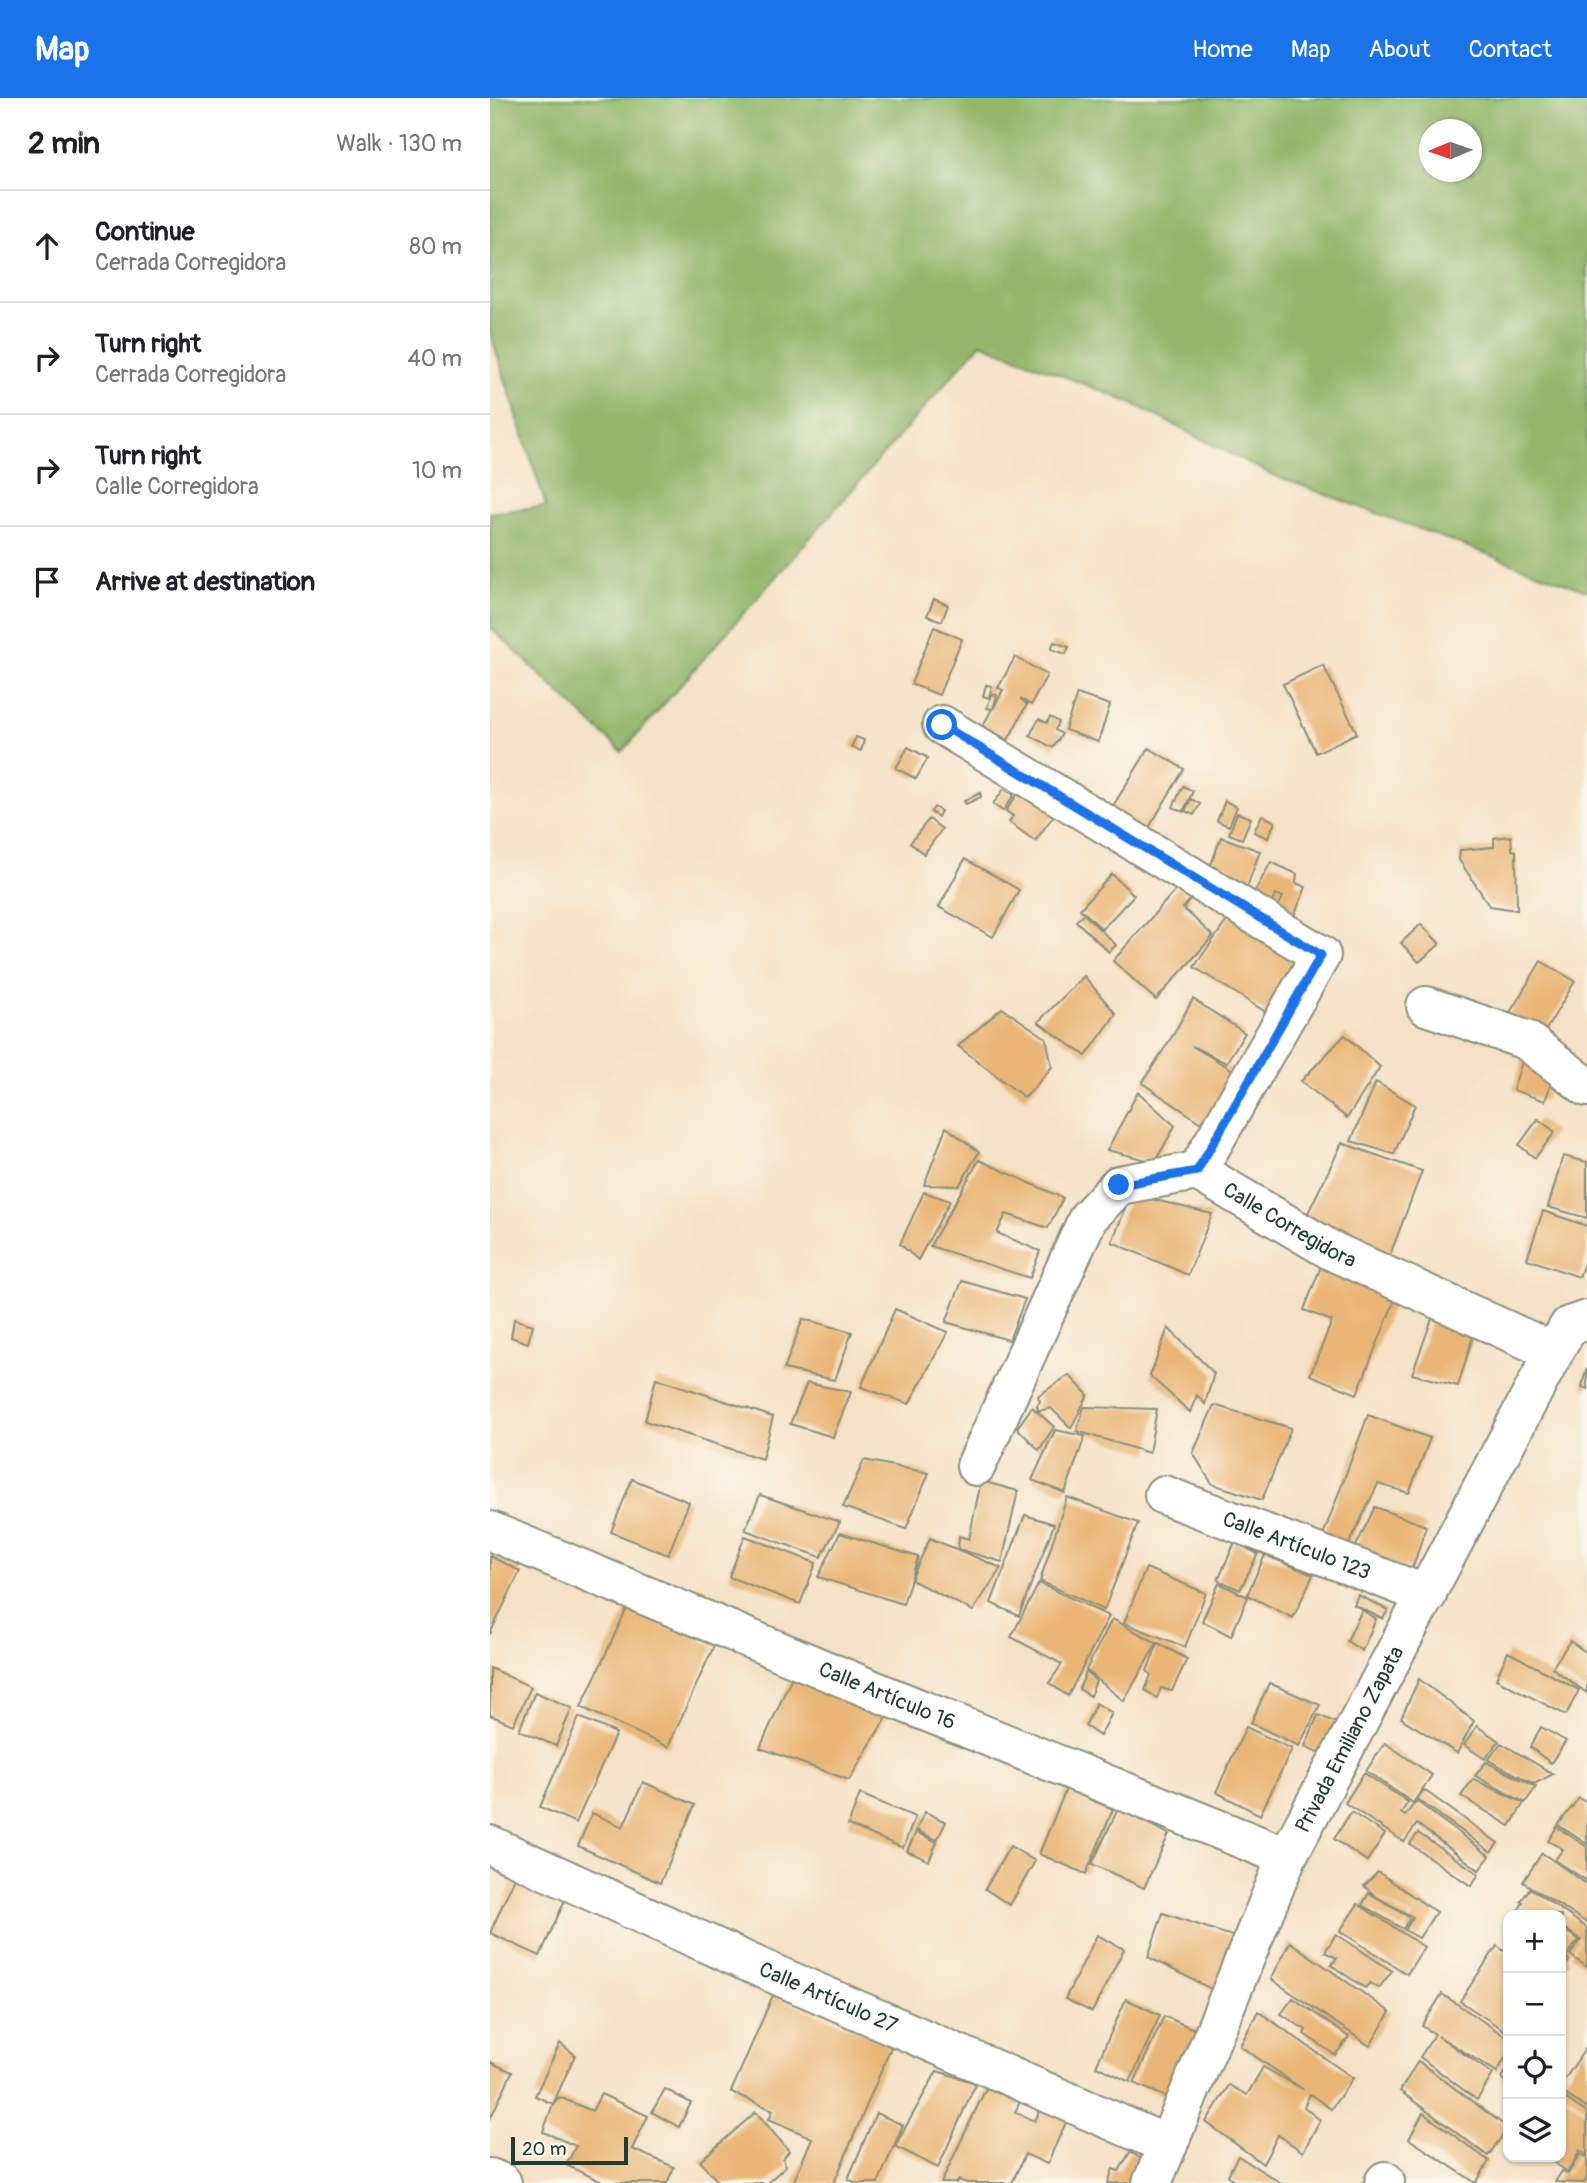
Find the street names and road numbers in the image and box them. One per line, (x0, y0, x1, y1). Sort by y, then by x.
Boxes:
street label: Calle Corregidora (1218, 1176, 1360, 1274)
street label: Calle Artículo 123 (1219, 1506, 1374, 1586)
street label: Privada Emiliano Zapata (1289, 1641, 1410, 1838)
street label: Calle Artículo 16 (815, 1656, 960, 1736)
street label: Calle Artículo 27 (755, 1956, 901, 2040)

